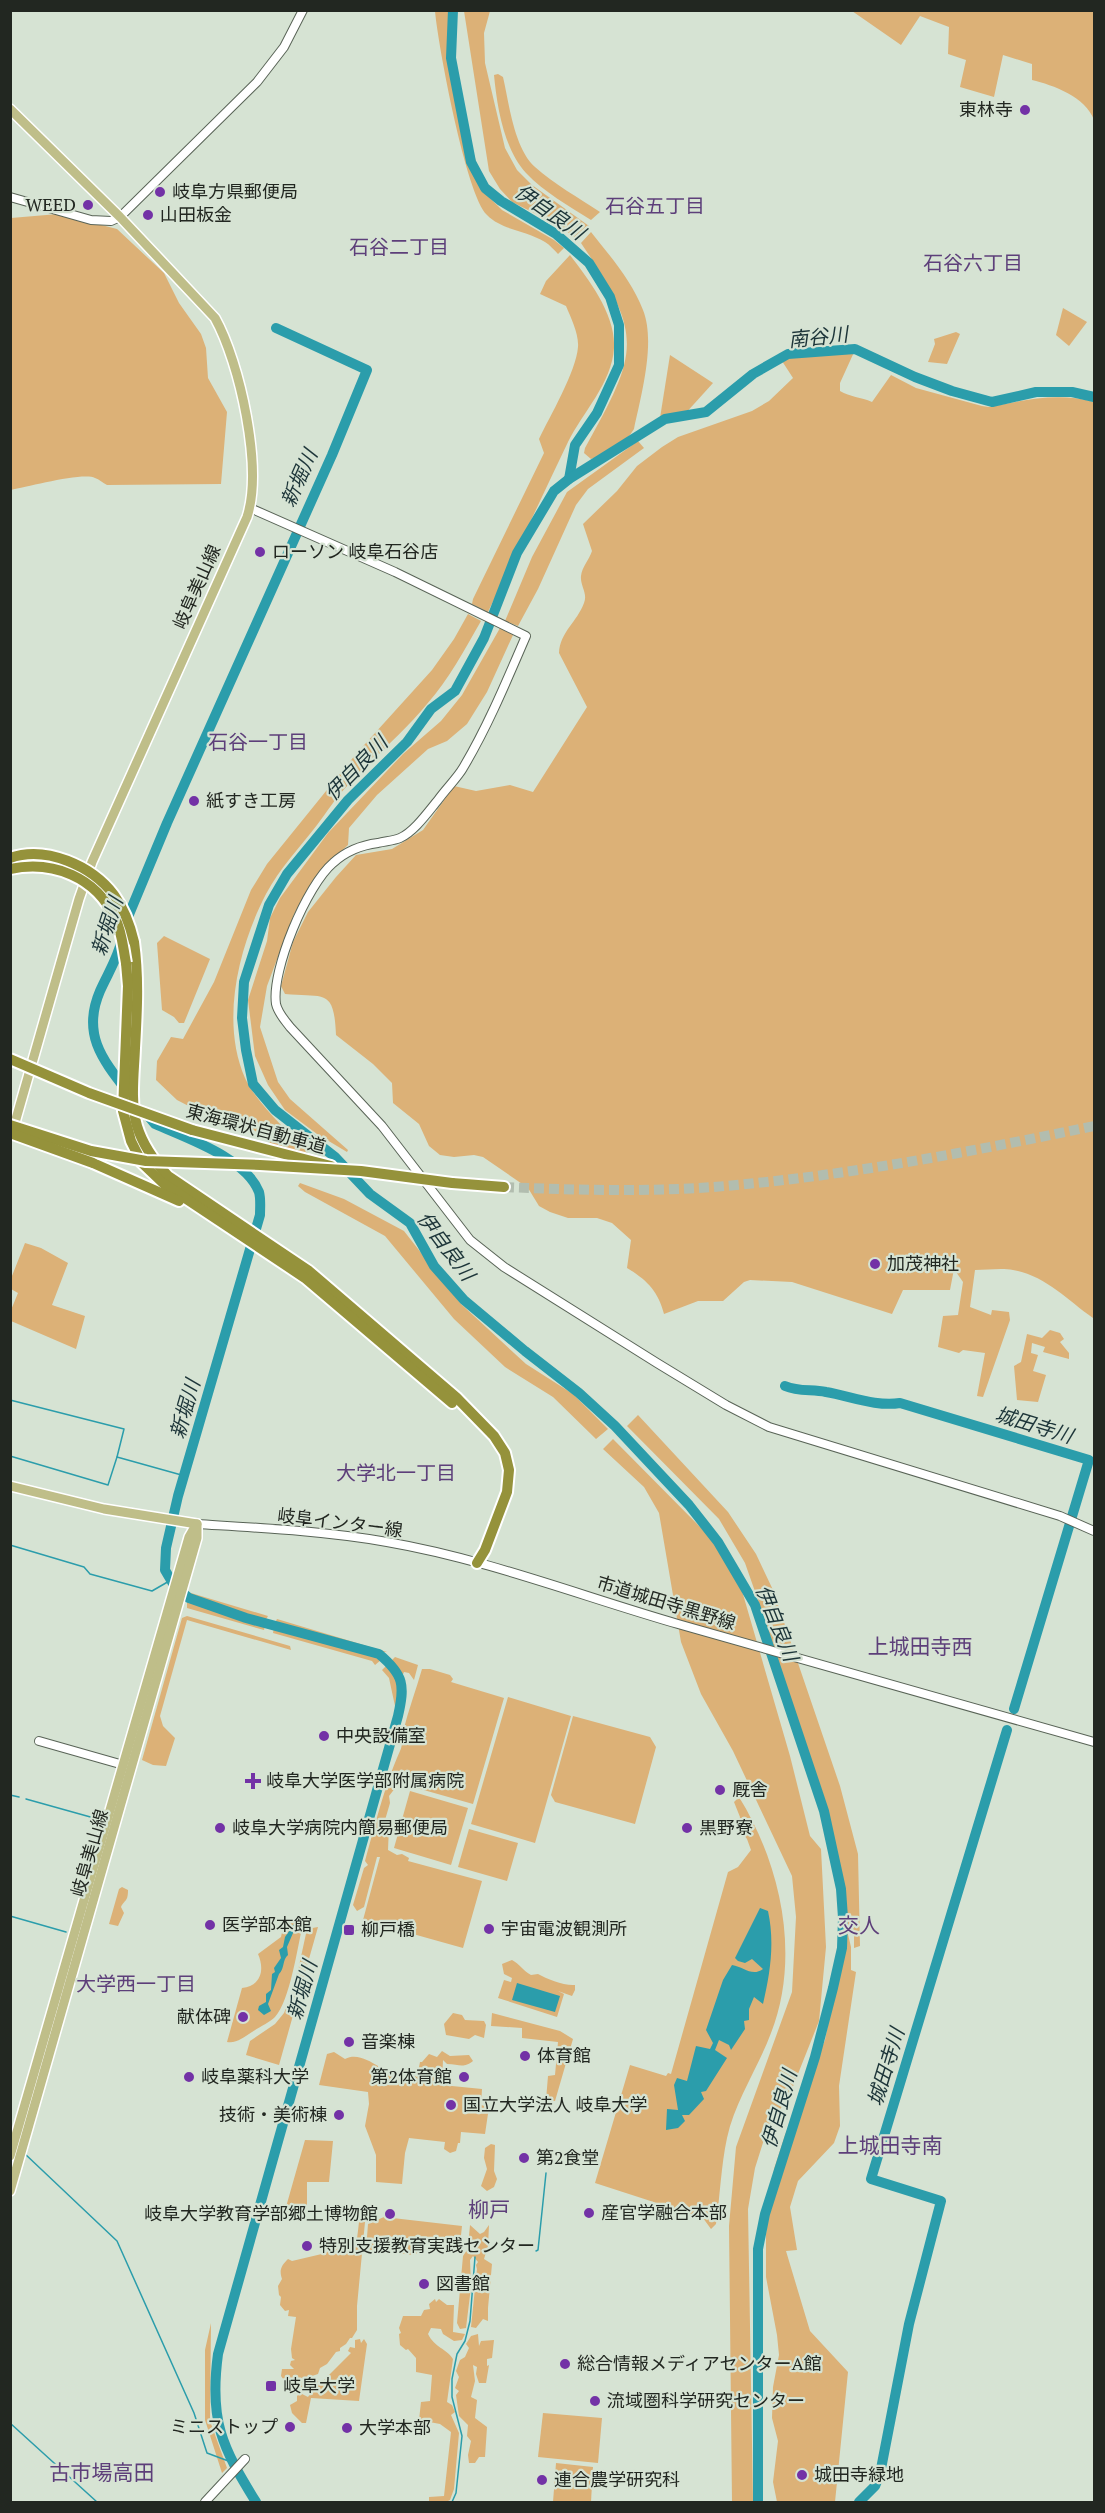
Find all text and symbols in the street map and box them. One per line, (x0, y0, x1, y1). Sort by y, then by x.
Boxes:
place label: 東林寺 (959, 97, 1013, 121)
marker: 東林寺 (1018, 103, 1032, 117)
water label: 伊自良川 (510, 178, 592, 247)
place label: 岐阜方県郵便局 (172, 179, 298, 203)
marker: 岐阜方県郵便局 (153, 185, 167, 199)
place label: WEED (25, 192, 76, 216)
district label: 石谷五丁目 (605, 192, 705, 219)
marker: WEED (81, 198, 95, 212)
place label: 山田板金 (160, 202, 232, 226)
marker: 山田板金 (141, 208, 155, 222)
district label: 石谷二丁目 (349, 233, 449, 260)
district label: 石谷六丁目 (923, 249, 1023, 276)
water label: 南谷川 (787, 320, 851, 353)
water label: 新堀川 (274, 443, 324, 511)
place label: ローソン 岐阜石谷店 (272, 539, 438, 563)
street label: 岐阜美山線 (167, 541, 225, 633)
marker: ローソン 岐阜石谷店 (253, 545, 267, 559)
district label: 石谷一丁目 (208, 728, 308, 755)
water label: 伊自良川 (318, 728, 395, 806)
place label: 紙すき工房 (206, 788, 296, 812)
marker: 紙すき工房 (187, 794, 201, 808)
water label: 新堀川 (84, 891, 129, 959)
street label: 東海環状自動車道 (184, 1098, 329, 1158)
water label: 伊自良川 (412, 1206, 482, 1287)
place label: 加茂神社 (887, 1251, 959, 1275)
marker: 加茂神社 (868, 1257, 882, 1271)
water label: 新堀川 (163, 1374, 206, 1441)
water label: 城田寺川 (992, 1400, 1078, 1450)
district label: 大学北一丁目 (336, 1459, 456, 1486)
street label: 岐阜インター線 (276, 1502, 404, 1542)
street label: 市道城田寺黒野線 (594, 1570, 739, 1635)
water label: 伊自良川 (750, 1581, 806, 1667)
district label: 上城田寺西 (868, 1632, 973, 1660)
place label: 中央設備室 (336, 1723, 426, 1747)
marker: 中央設備室 (317, 1729, 331, 1743)
place label: 岐阜大学医学部附属病院 (266, 1768, 464, 1792)
marker: 岐阜大学医学部附属病院 (244, 1772, 262, 1790)
place label: 厩舎 (732, 1777, 768, 1801)
marker: 厩舎 (713, 1783, 727, 1797)
street label: 岐阜美山線 (65, 1806, 113, 1899)
place label: 岐阜大学病院内簡易郵便局 (232, 1815, 448, 1839)
place label: 黒野寮 (699, 1815, 753, 1839)
marker: 岐阜大学病院内簡易郵便局 (213, 1821, 227, 1835)
marker: 黒野寮 (680, 1821, 694, 1835)
district label: 交人 (838, 1911, 880, 1939)
place label: 医学部本館 (222, 1912, 312, 1936)
place label: 宇宙電波観測所 (501, 1916, 627, 1940)
place label: 柳戸橋 (361, 1917, 415, 1941)
marker: 医学部本館 (203, 1918, 217, 1932)
marker: 宇宙電波観測所 (482, 1922, 496, 1936)
marker: 柳戸橋 (342, 1923, 356, 1937)
water label: 新堀川 (280, 1955, 323, 2022)
district label: 大学西一丁目 (76, 1970, 196, 1997)
place label: 献体碑 (177, 2004, 231, 2028)
marker: 献体碑 (236, 2010, 250, 2024)
water label: 城田寺川 (861, 2023, 911, 2109)
place label: 音楽棟 (361, 2029, 415, 2053)
marker: 音楽棟 (342, 2035, 356, 2049)
place label: 体育館 (537, 2043, 591, 2067)
marker: 体育館 (518, 2049, 532, 2063)
place label: 岐阜薬科大学 (201, 2064, 309, 2088)
place label: 第2体育館 (370, 2064, 452, 2088)
water label: 伊自良川 (755, 2065, 803, 2151)
marker: 岐阜薬科大学 (182, 2070, 196, 2084)
marker: 第2体育館 (457, 2070, 471, 2084)
place label: 国立大学法人 岐阜大学 (463, 2092, 647, 2116)
marker: 国立大学法人 岐阜大学 (444, 2098, 458, 2112)
place label: 技術・美術棟 (219, 2102, 327, 2126)
marker: 技術・美術棟 (332, 2108, 346, 2122)
district label: 上城田寺南 (838, 2131, 943, 2159)
place label: 第2食堂 (536, 2145, 600, 2169)
marker: 第2食堂 (517, 2151, 531, 2165)
district label: 柳戸 (468, 2195, 510, 2223)
place label: 産官学融合本部 (601, 2200, 727, 2224)
place label: 岐阜大学教育学部郷土博物館 (144, 2201, 378, 2225)
marker: 産官学融合本部 (582, 2206, 596, 2220)
marker: 岐阜大学教育学部郷土博物館 (383, 2207, 397, 2221)
place label: 特別支援教育実践センター (319, 2233, 535, 2257)
marker: 特別支援教育実践センター (300, 2239, 314, 2253)
place label: 図書館 (436, 2271, 490, 2295)
marker: 図書館 (417, 2277, 431, 2291)
place label: 総合情報メディアセンターA館 (577, 2351, 822, 2375)
marker: 総合情報メディアセンターA館 (558, 2357, 572, 2371)
place label: 岐阜大学 (283, 2373, 355, 2397)
marker: 岐阜大学 (264, 2379, 278, 2393)
place label: 流域圏科学研究センター (607, 2388, 805, 2412)
marker: 流域圏科学研究センター (588, 2394, 602, 2408)
place label: ミニストップ (170, 2414, 278, 2438)
place label: 大学本部 (359, 2415, 431, 2439)
marker: ミニストップ (283, 2420, 297, 2434)
marker: 大学本部 (340, 2421, 354, 2435)
district label: 古市場高田 (50, 2458, 155, 2486)
place label: 城田寺緑地 (814, 2462, 904, 2486)
place label: 連合農学研究科 (554, 2467, 680, 2491)
marker: 城田寺緑地 (795, 2468, 809, 2482)
marker: 連合農学研究科 (535, 2473, 549, 2487)

